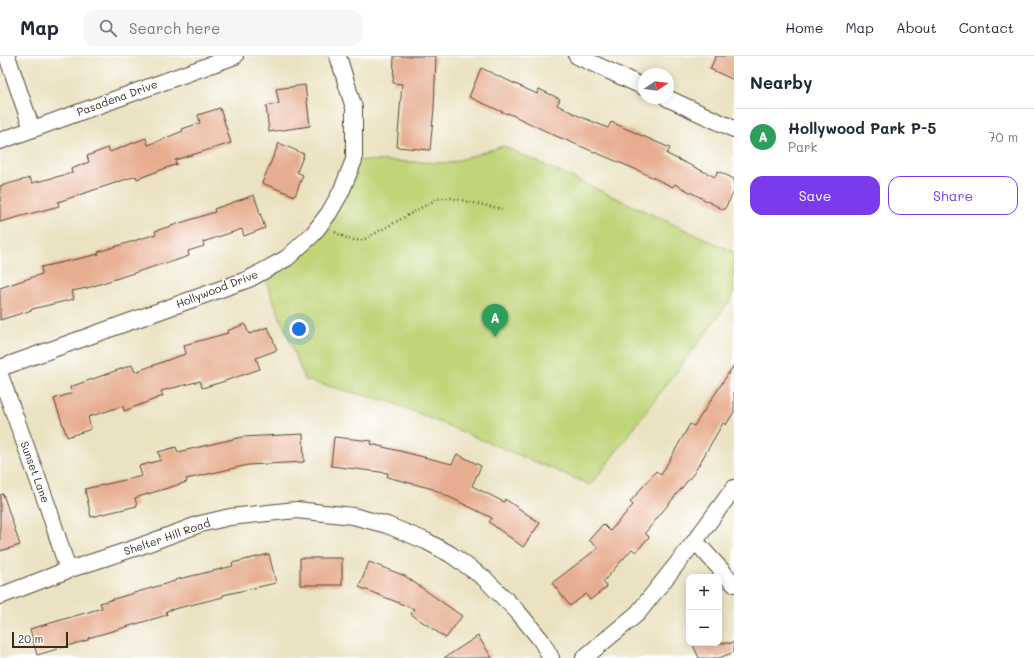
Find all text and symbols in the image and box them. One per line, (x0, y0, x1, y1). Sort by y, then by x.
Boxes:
search box (83, 10, 363, 46)
text: Map (20, 15, 59, 40)
icon: search (97, 17, 119, 39)
text: Search here (129, 18, 220, 38)
text: Home (785, 18, 823, 37)
text: Map (845, 18, 874, 37)
text: About (896, 18, 937, 37)
text: Contact (959, 18, 1014, 37)
north arrow (638, 68, 674, 104)
text: Nearby (750, 71, 812, 93)
street label: Pasadena Drive (74, 76, 160, 119)
text: Hollywood Park P-5 (788, 118, 936, 138)
text: A (758, 128, 768, 145)
text: 70 m (988, 128, 1018, 145)
text: Park (788, 138, 817, 155)
button: Save (750, 176, 880, 215)
button: Share (888, 176, 1018, 215)
street label: Hollywood Drive (174, 266, 260, 311)
pin: A (482, 304, 508, 337)
your location (289, 319, 309, 339)
street label: Sunset Lane (17, 439, 54, 505)
street label: Shelter Hill Road (122, 515, 212, 558)
map controls (686, 574, 722, 646)
button: + (686, 574, 722, 610)
button: − (686, 610, 722, 646)
scale bar (12, 630, 68, 649)
text: 20 m (18, 631, 43, 646)

